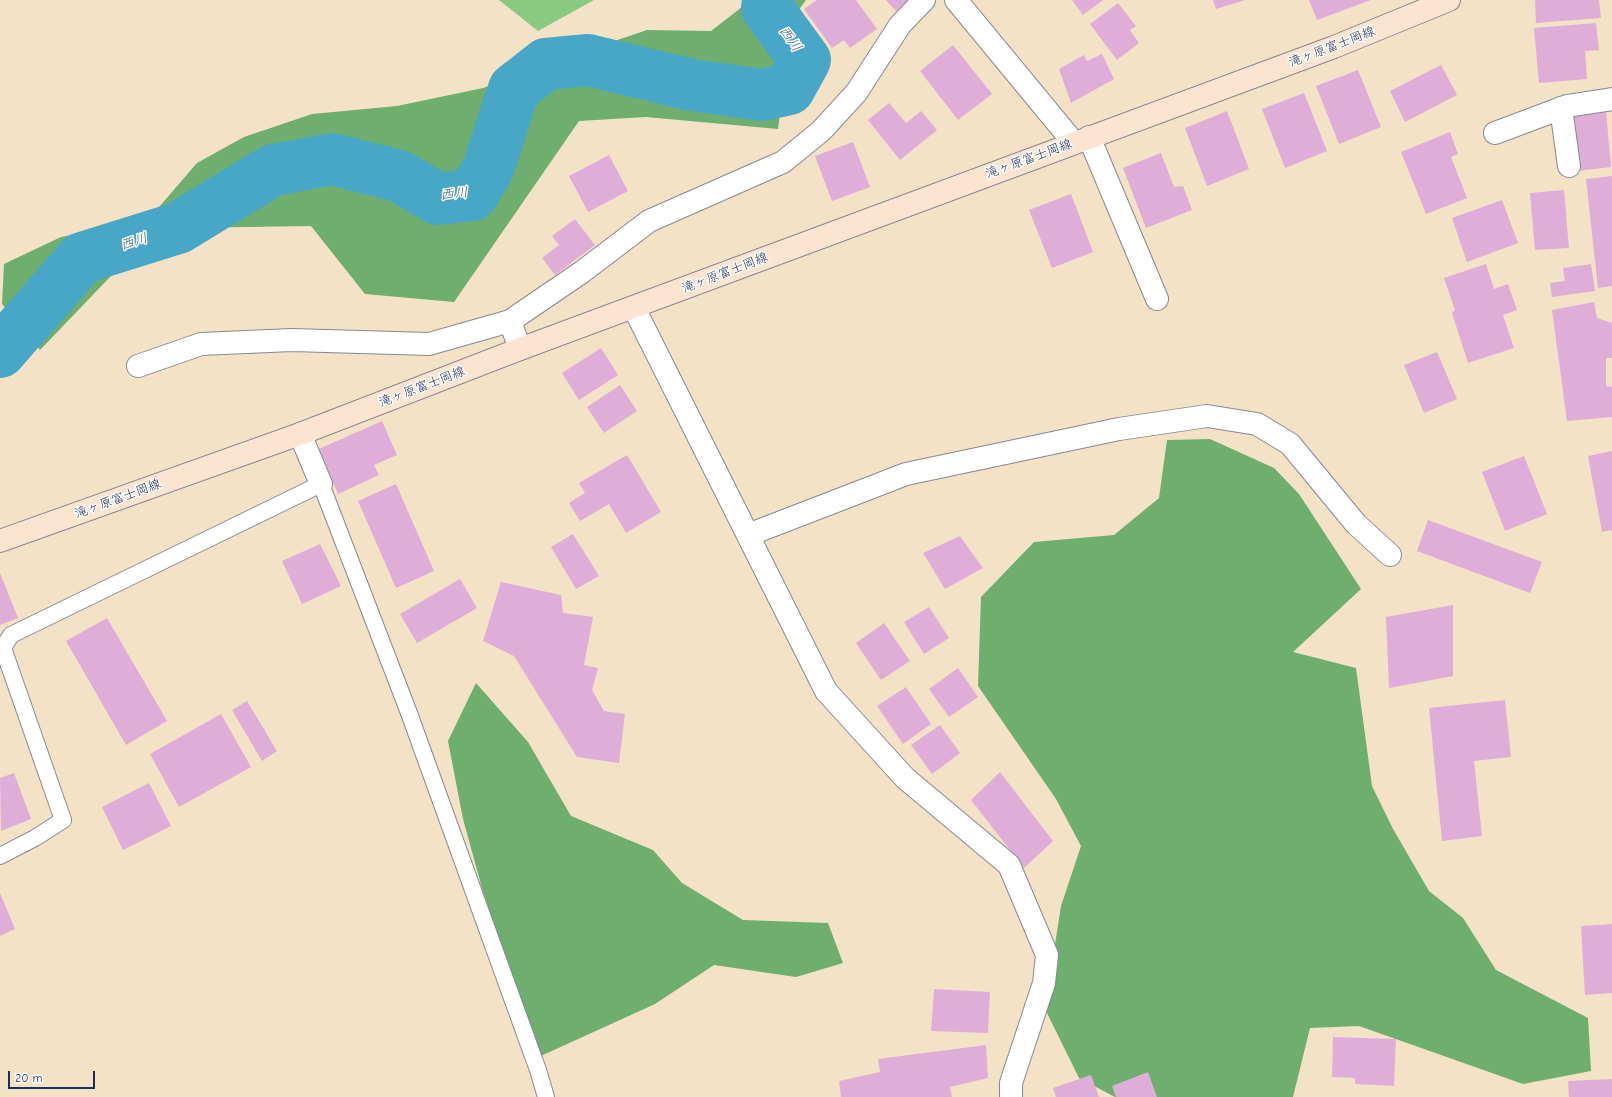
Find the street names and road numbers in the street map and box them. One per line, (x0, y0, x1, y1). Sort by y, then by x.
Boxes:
street label: 滝ヶ原富士岡線 (1287, 23, 1377, 71)
street label: 滝ヶ原富士岡線 (984, 136, 1074, 182)
street label: 滝ヶ原富士岡線 (680, 249, 770, 297)
street label: 滝ヶ原富士岡線 (377, 363, 467, 411)
street label: 滝ヶ原富士岡線 (73, 476, 163, 522)

